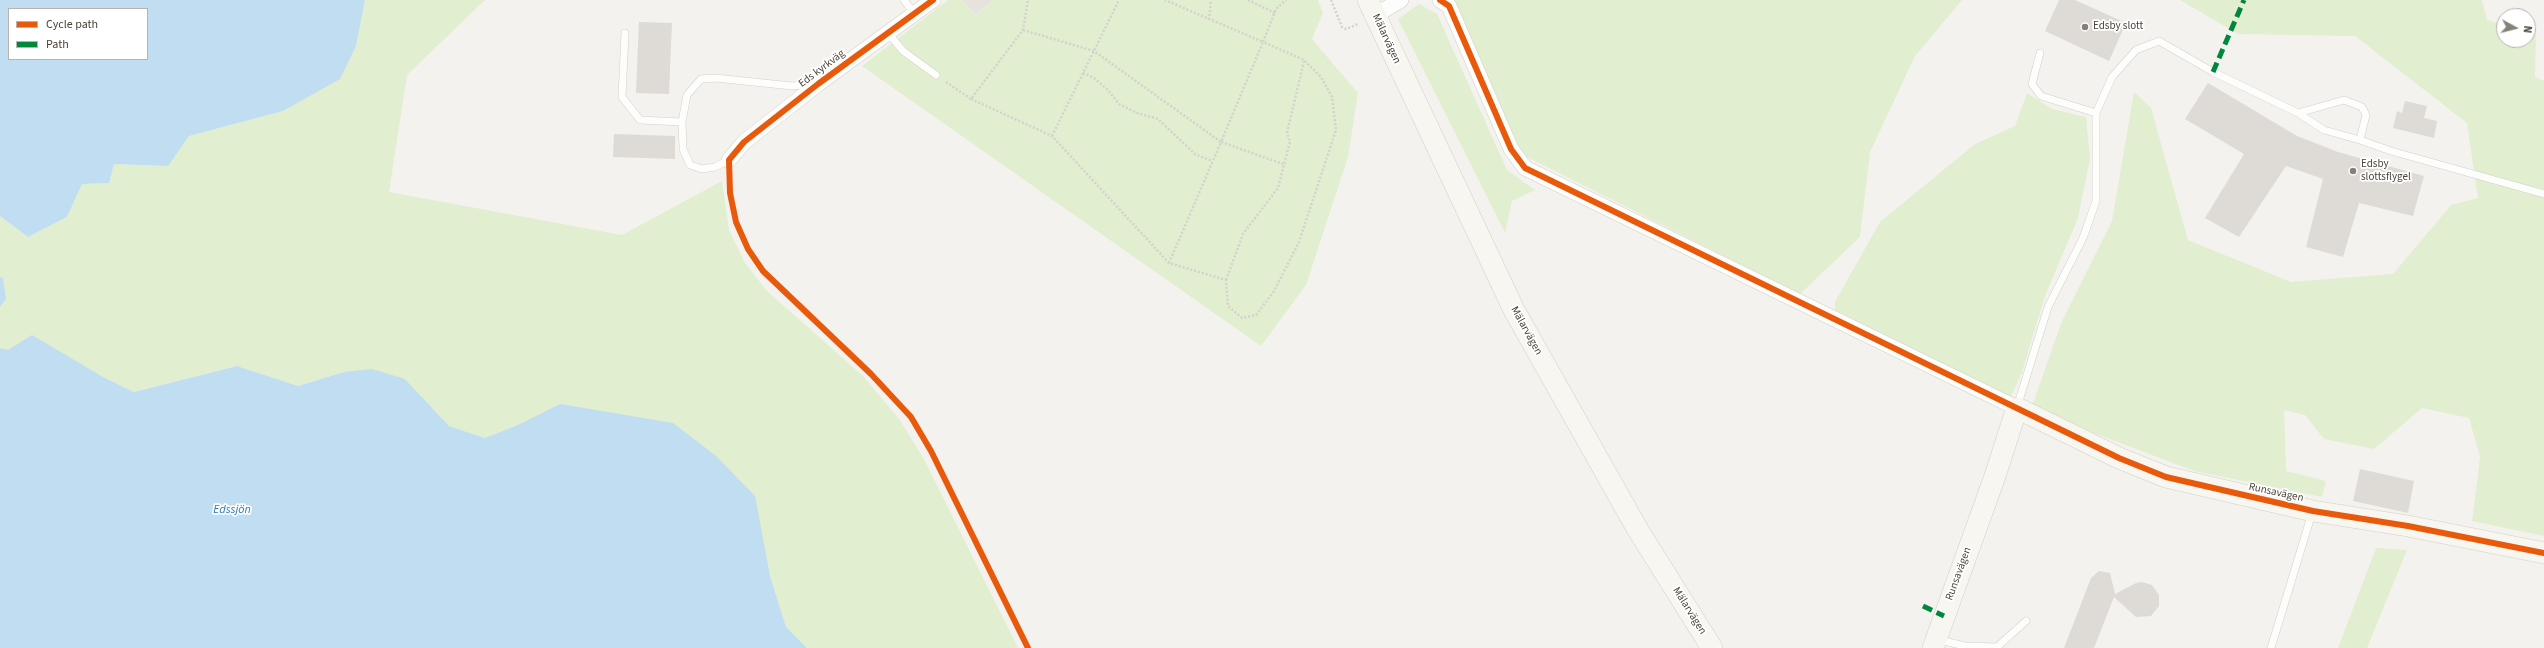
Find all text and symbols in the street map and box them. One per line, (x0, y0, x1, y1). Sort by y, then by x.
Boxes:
legend (8, 8, 148, 60)
north arrow (2496, 8, 2536, 48)
street label: Mälarvägen (1369, 12, 1403, 66)
text: Cycle path (46, 16, 98, 33)
place label: Edsby slott (2093, 20, 2143, 34)
marker: Edsby slott (2080, 22, 2090, 32)
text: N (2520, 25, 2535, 34)
text: Path (46, 36, 69, 53)
street label: Eds kyrkväg (796, 47, 848, 91)
place label: Edsby slottsflygel (2361, 158, 2411, 184)
marker: Edsby slottsflygel (2348, 166, 2358, 176)
street label: Mälarvägen (1507, 304, 1545, 358)
street label: Runsavägen (2247, 481, 2305, 505)
water label: Edssjön (213, 503, 251, 517)
street label: Runsavägen (1943, 546, 1975, 602)
street label: Mälarvägen (1669, 585, 1709, 637)

